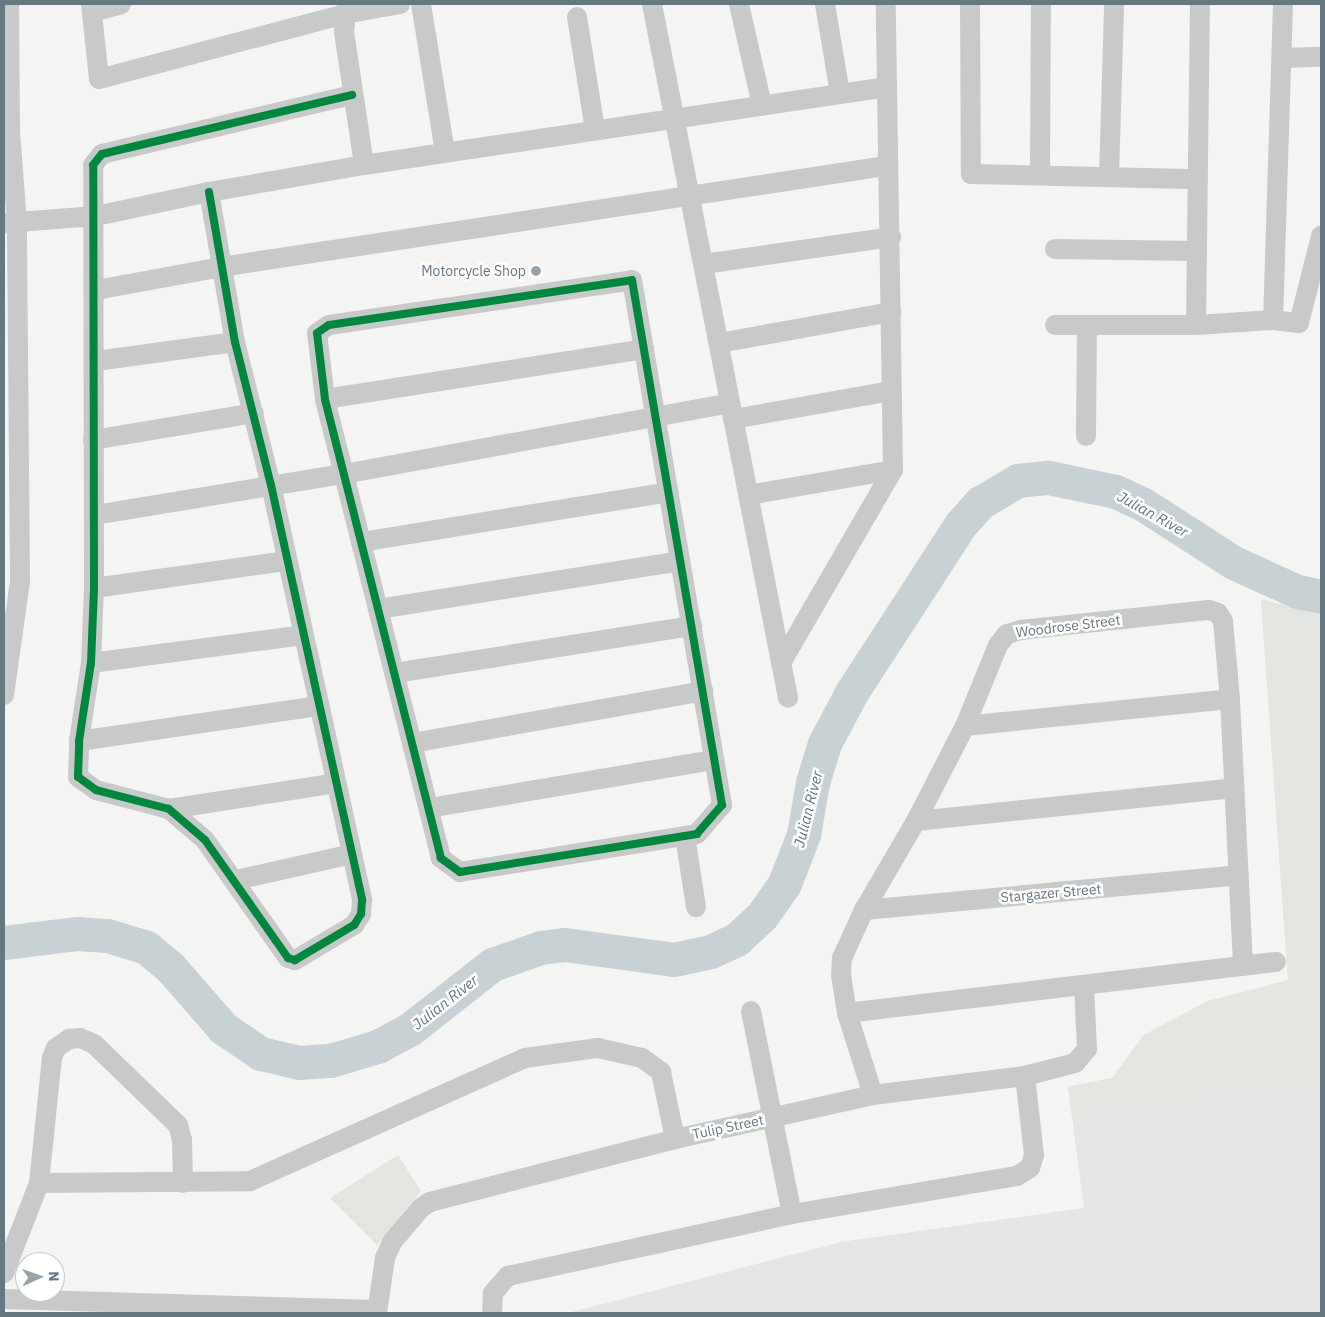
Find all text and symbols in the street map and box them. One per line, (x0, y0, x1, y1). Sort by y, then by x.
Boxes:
place label: Motorcycle Shop (421, 263, 526, 279)
marker: Motorcycle Shop (530, 265, 542, 277)
water label: Julian River (1114, 487, 1192, 541)
street label: Woodrose Street (1015, 611, 1121, 641)
water label: Julian River (790, 769, 826, 849)
street label: Stargazer Street (1000, 880, 1102, 906)
water label: Julian River (409, 971, 481, 1033)
street label: Tulip Street (691, 1111, 765, 1143)
north arrow (15, 1252, 65, 1302)
text: N (45, 1271, 63, 1282)

